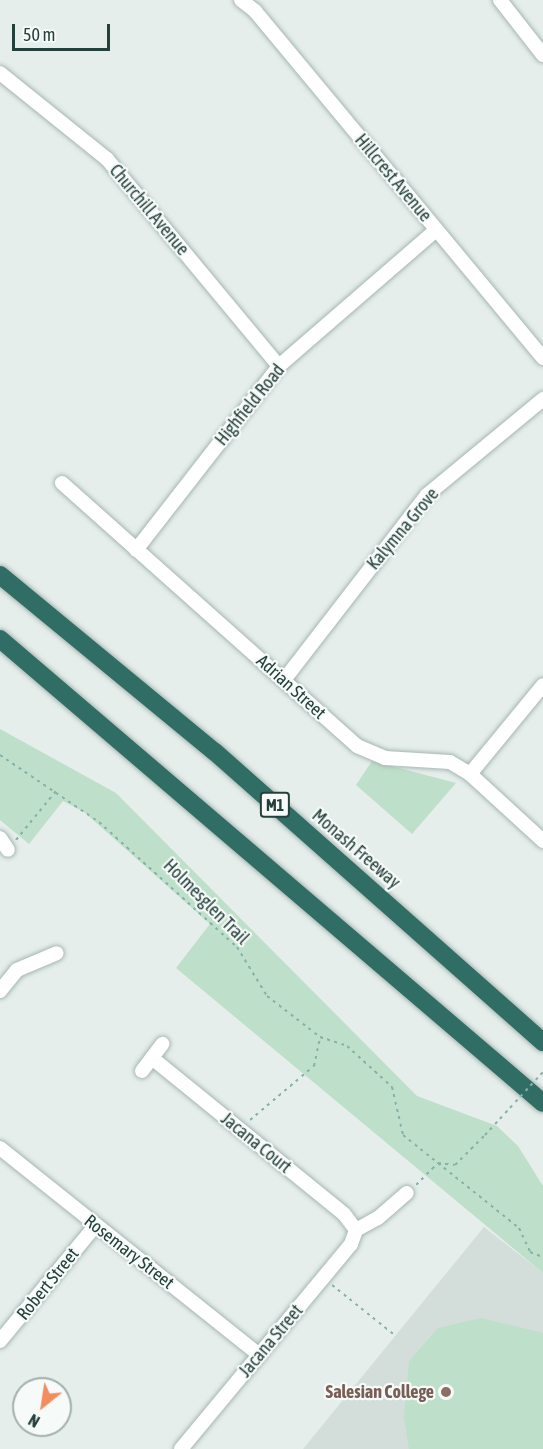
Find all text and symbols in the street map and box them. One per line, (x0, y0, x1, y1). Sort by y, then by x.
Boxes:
scale bar (15, 12, 112, 50)
text: 50 m (23, 24, 55, 45)
street label: Hillcrest Avenue (350, 130, 436, 226)
street label: Churchill Avenue (105, 160, 193, 260)
street label: Highfield Road (211, 360, 289, 450)
street label: Kalymna Grove (363, 484, 443, 574)
street label: Adrian Street (252, 650, 330, 724)
road number: M1 (258, 792, 292, 818)
street label: Monash Freeway (307, 805, 405, 893)
street label: Holmesglen Trail (159, 855, 253, 949)
street label: Jacana Court (216, 1108, 296, 1178)
street label: Rosemary Street (80, 1210, 178, 1294)
street label: Robert Street (12, 1244, 84, 1324)
street label: Jacana Street (234, 1300, 308, 1382)
north arrow (12, 1377, 72, 1437)
place label: Salesian College (326, 1381, 434, 1403)
marker: Salesian College (439, 1385, 453, 1399)
text: N (25, 1411, 43, 1431)

